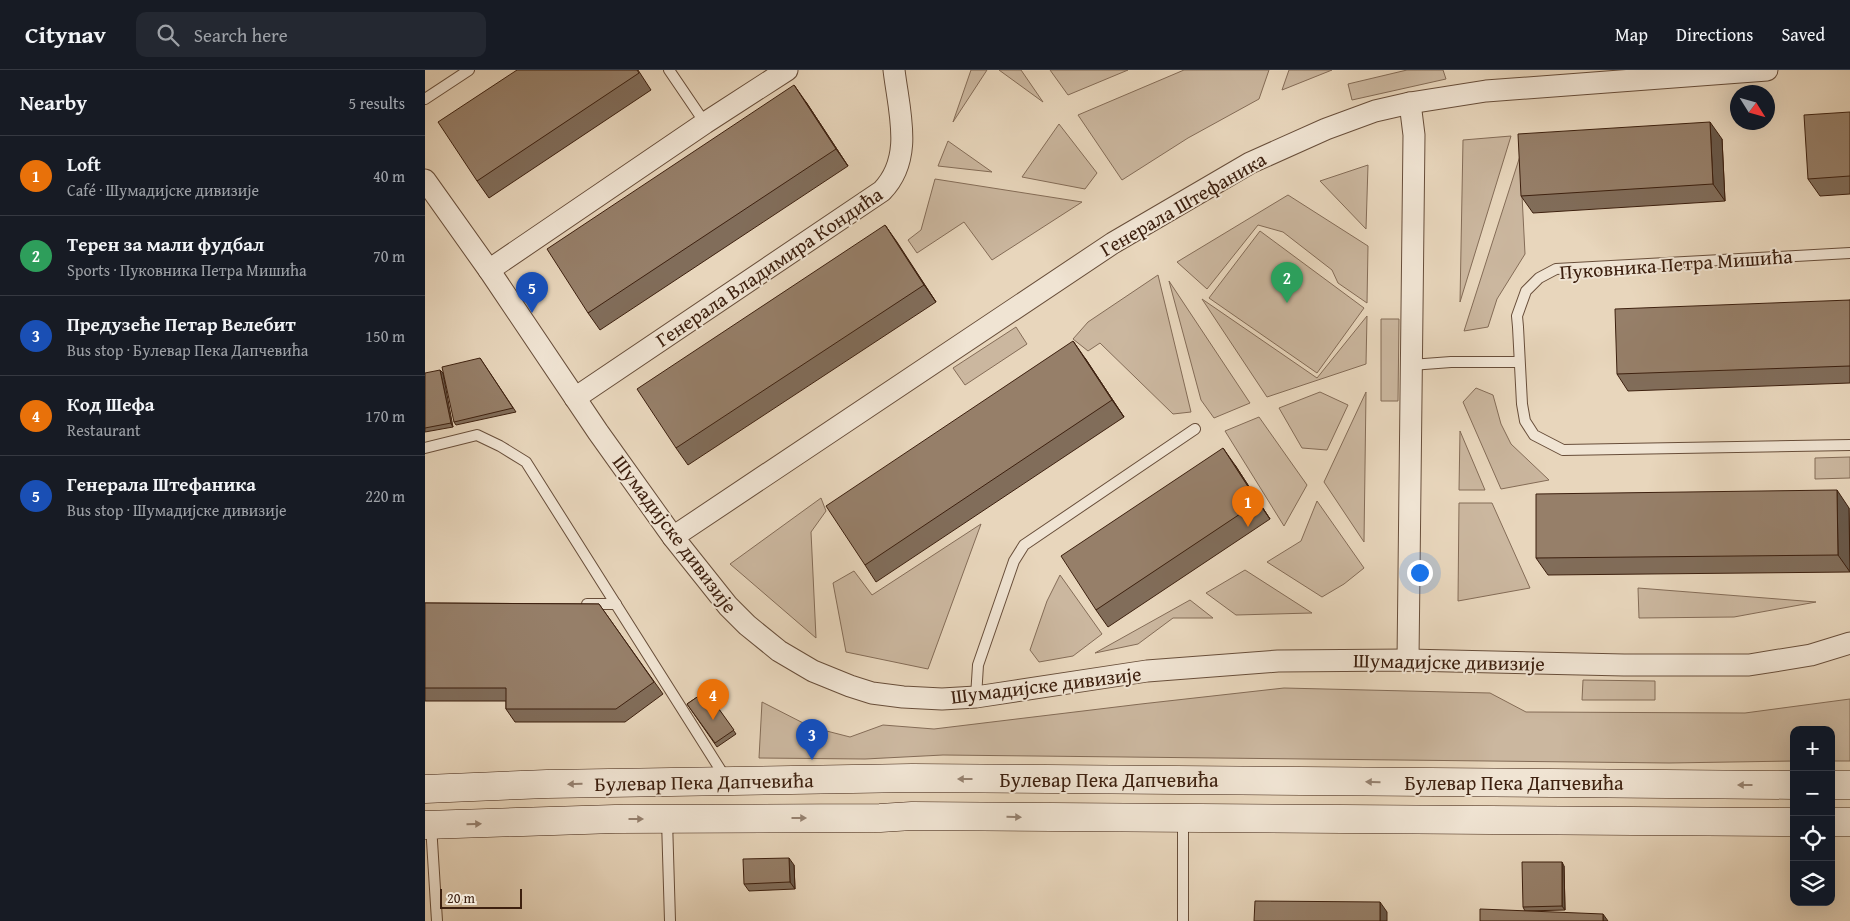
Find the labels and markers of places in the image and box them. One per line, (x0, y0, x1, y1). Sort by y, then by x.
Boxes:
pin: 2 (1271, 262, 1303, 303)
pin: 5 (516, 272, 548, 313)
pin: 1 (1232, 486, 1264, 527)
pin: 4 (697, 679, 729, 720)
pin: 3 (796, 719, 828, 760)

